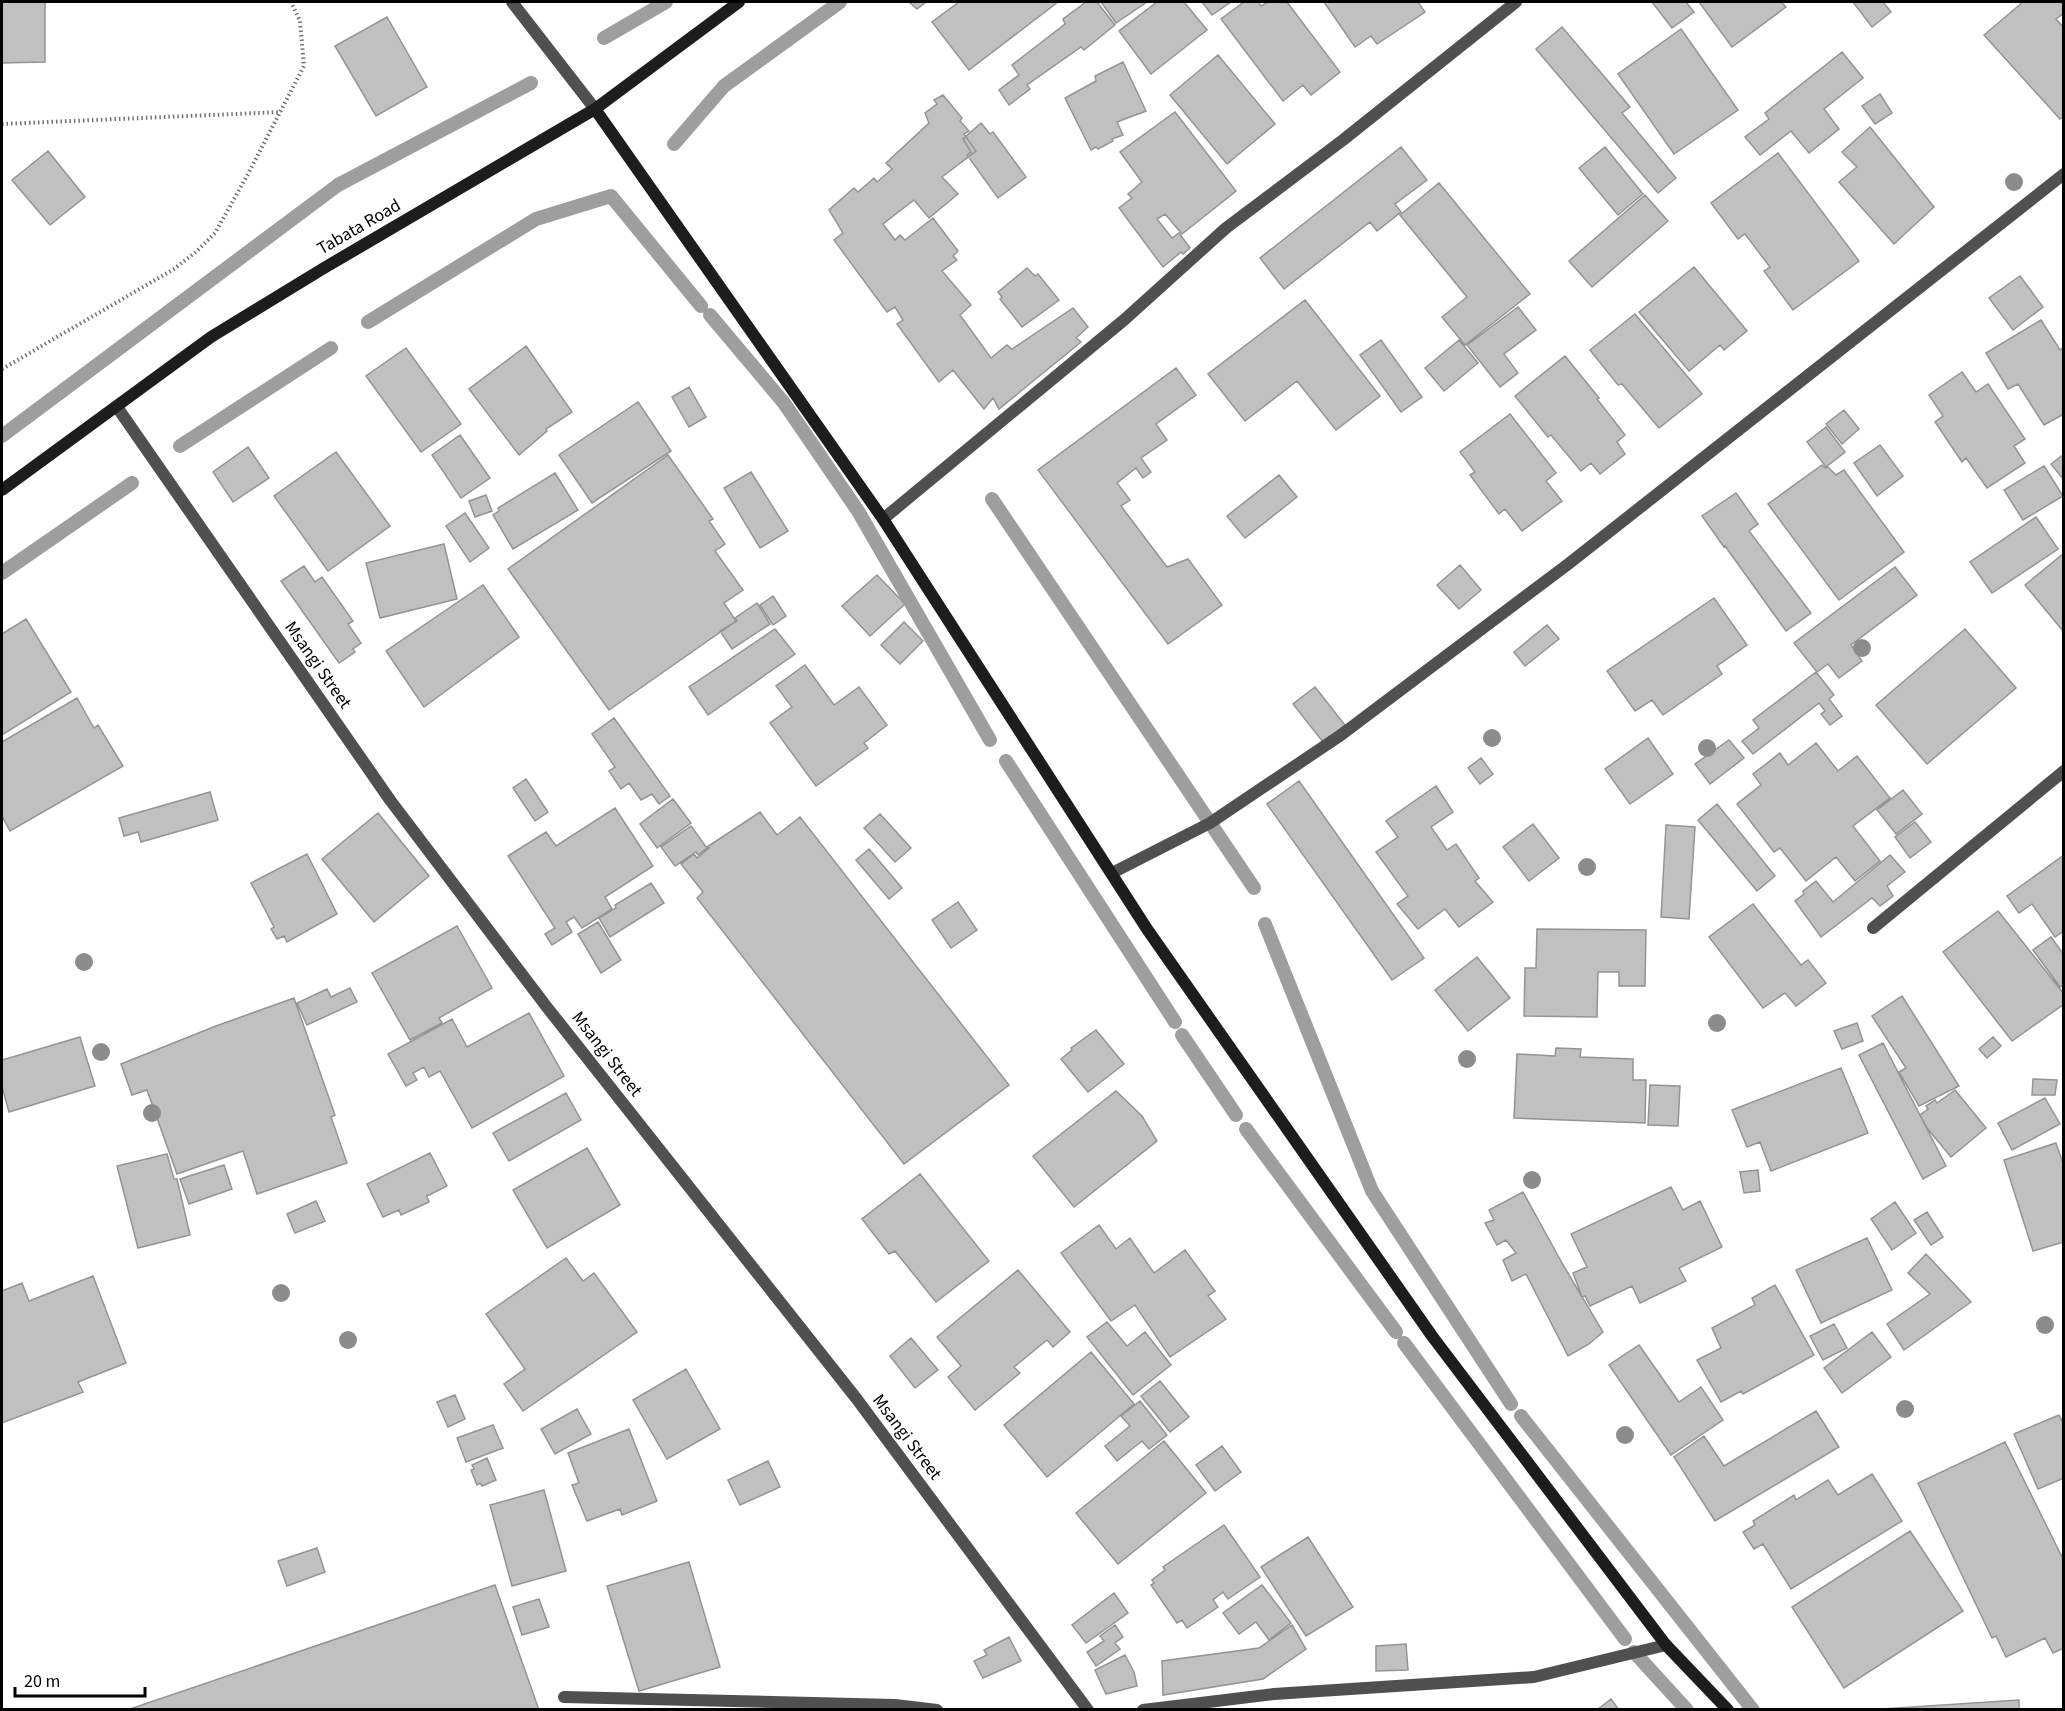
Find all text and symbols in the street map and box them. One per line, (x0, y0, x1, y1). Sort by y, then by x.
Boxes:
street label: Tabata Road (313, 193, 405, 261)
street label: Msangi Street (279, 616, 357, 714)
street label: Msangi Street (566, 1006, 648, 1102)
street label: Msangi Street (866, 1389, 948, 1485)
scale bar (15, 1660, 146, 1698)
text: 20 m (24, 1669, 60, 1694)

